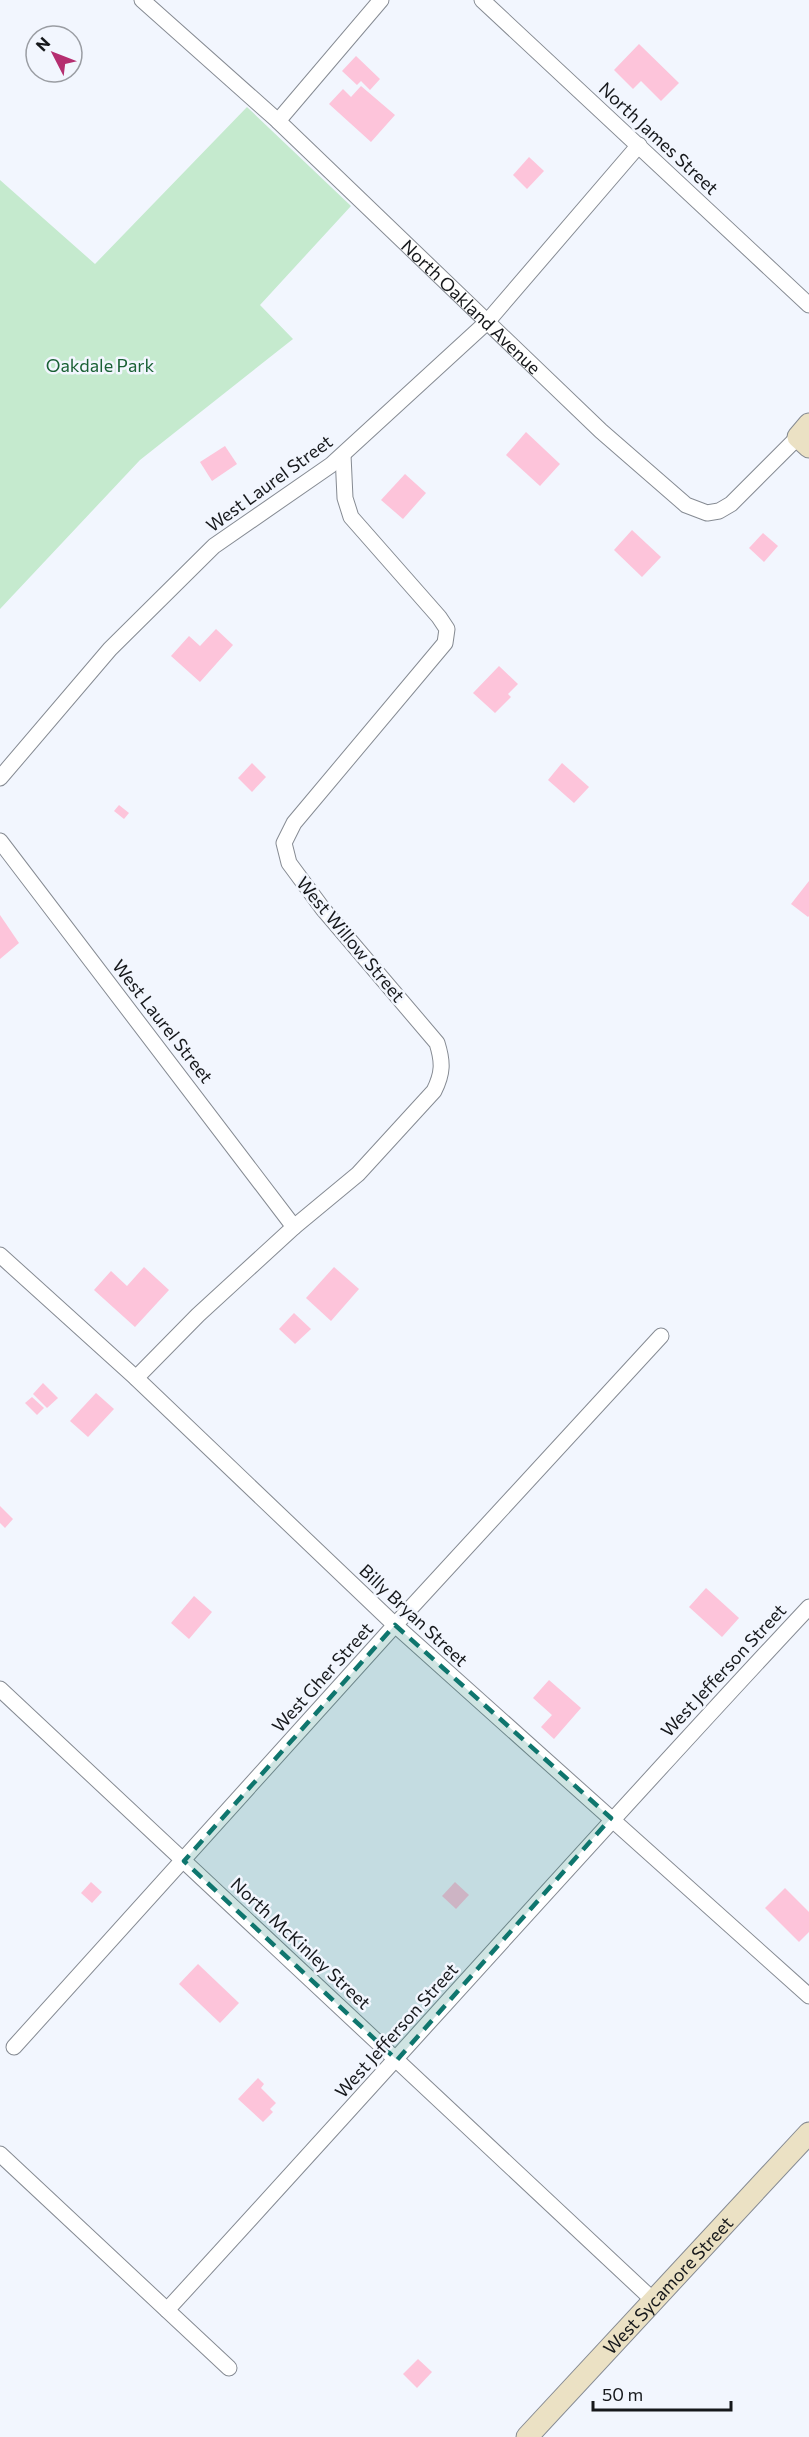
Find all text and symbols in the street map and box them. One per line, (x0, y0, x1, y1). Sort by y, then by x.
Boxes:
north arrow (24, 24, 84, 84)
text: N (31, 33, 54, 54)
street label: North James Street (595, 77, 723, 199)
street label: North Oakland Avenue (397, 235, 546, 378)
park label: Oakdale Park (46, 354, 154, 376)
street label: West Laurel Street (202, 430, 336, 536)
street label: West Willow Street (292, 872, 410, 1006)
street label: West Laurel Street (108, 955, 218, 1087)
street label: Billy Bryan Street (355, 1559, 473, 1671)
street label: West Jefferson Street (656, 1599, 790, 1741)
street label: West Gher Street (267, 1618, 377, 1736)
street label: North McKinley Street (226, 1872, 376, 2014)
street label: West Jefferson Street (330, 1958, 462, 2102)
street label: West Sycamore Street (598, 2212, 737, 2359)
scale bar (593, 2374, 731, 2412)
text: 50 m (602, 2383, 643, 2405)

